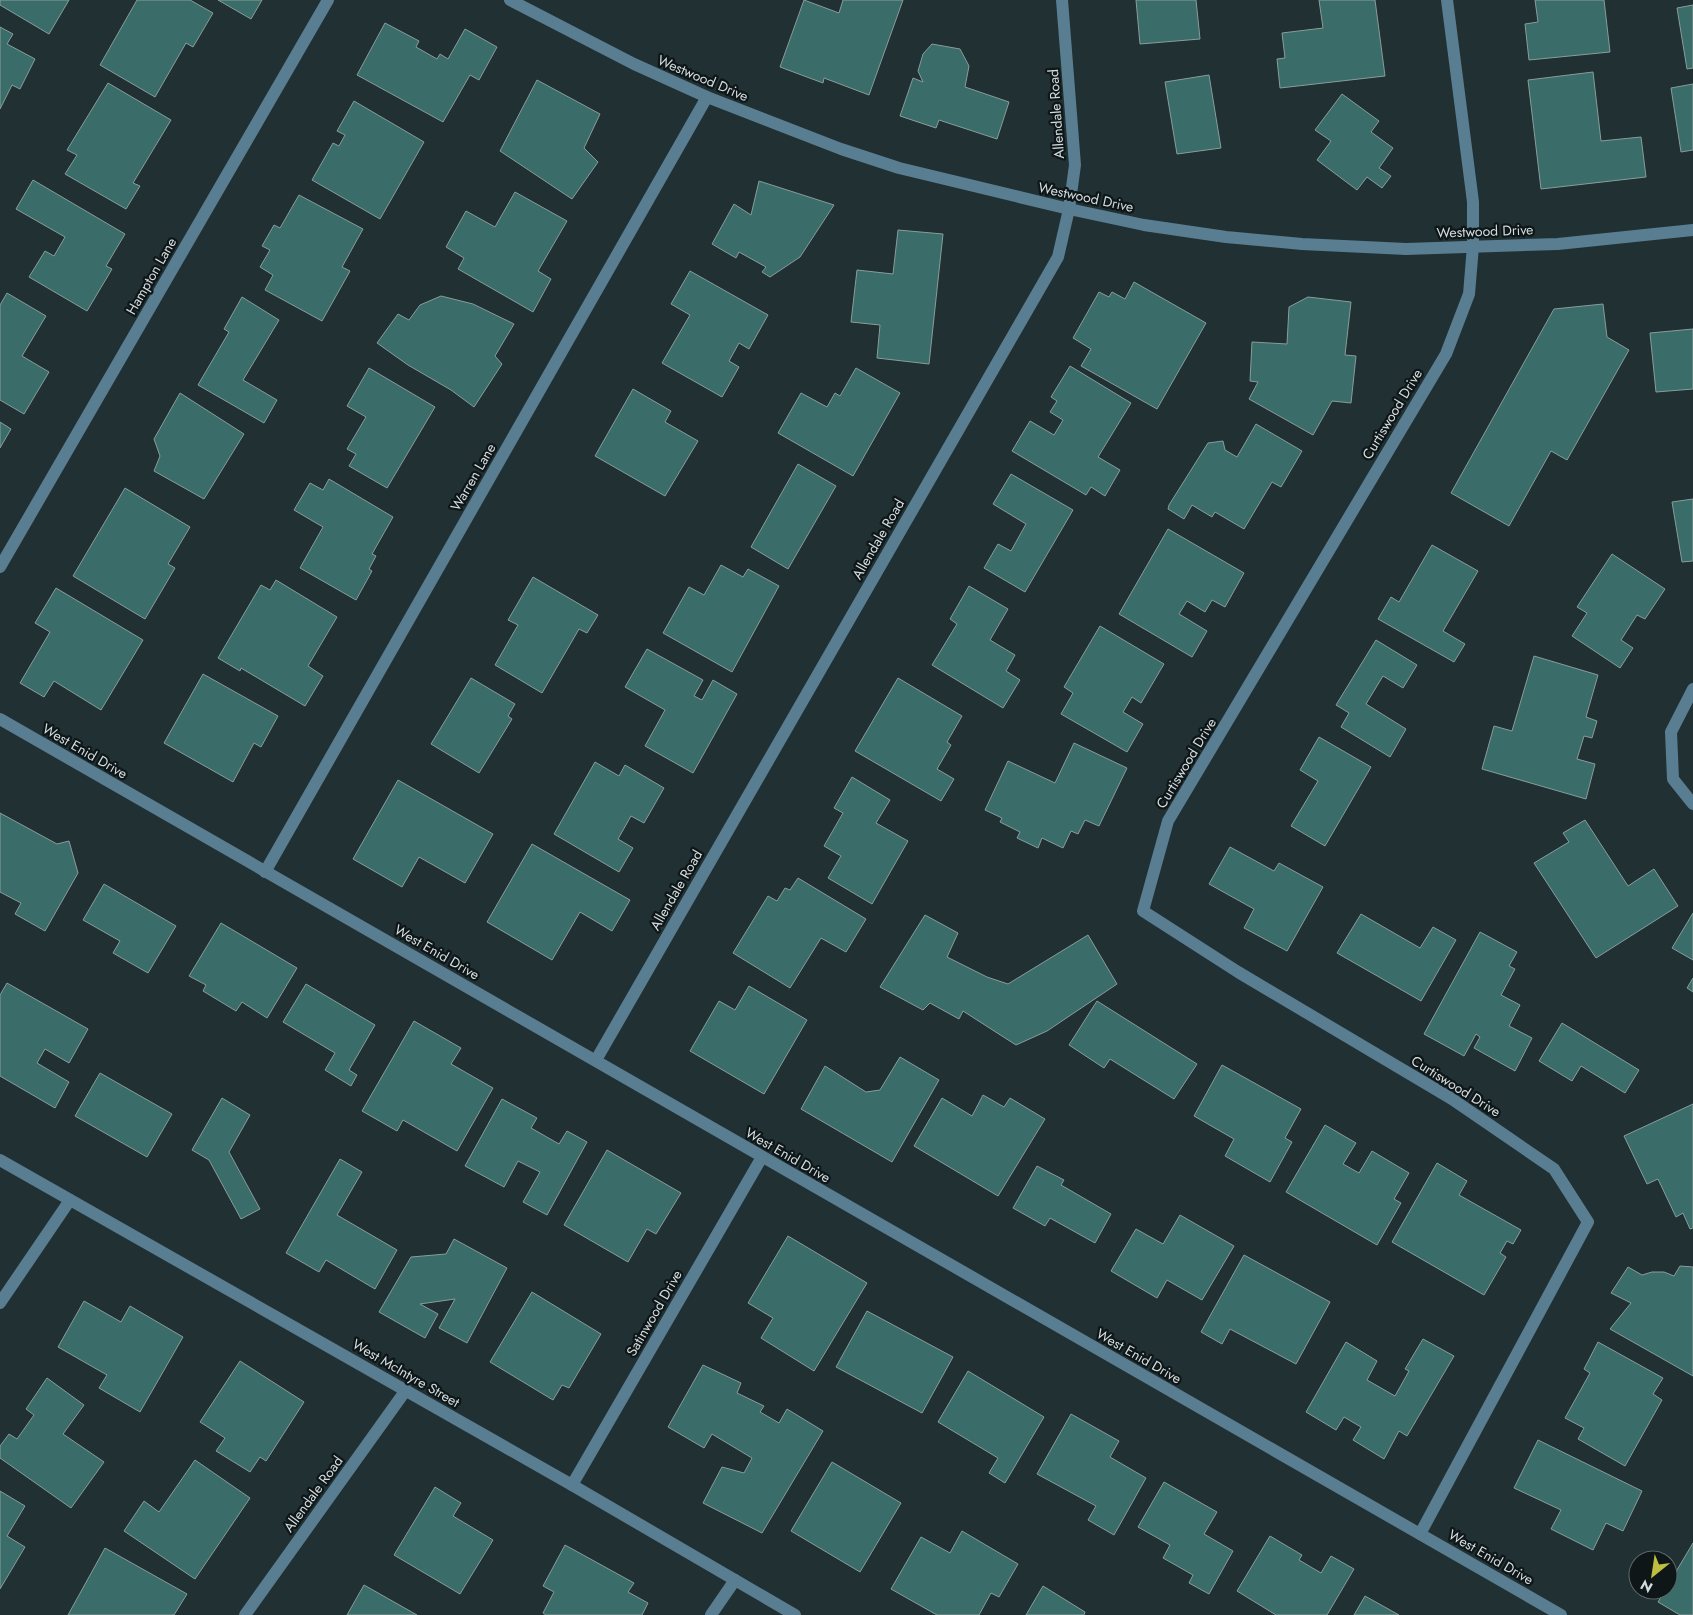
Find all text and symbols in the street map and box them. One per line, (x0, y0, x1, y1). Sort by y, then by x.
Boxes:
street label: Westwood Drive (655, 50, 751, 106)
street label: Allendale Road (1043, 69, 1069, 159)
street label: Westwood Drive (1037, 177, 1135, 217)
street label: Westwood Drive (1436, 219, 1534, 243)
street label: Hampton Lane (121, 234, 181, 318)
street label: Curtiswood Drive (1357, 365, 1427, 463)
street label: Warren Lane (446, 440, 500, 514)
street label: Allendale Road (847, 495, 909, 583)
street label: Curtiswood Drive (1151, 714, 1221, 812)
street label: West Enid Drive (39, 719, 131, 783)
street label: Allendale Road (645, 846, 707, 934)
street label: West Enid Drive (391, 920, 483, 984)
street label: Curtiswood Drive (1407, 1050, 1505, 1122)
street label: West Enid Drive (742, 1123, 834, 1187)
street label: Satinwood Drive (621, 1266, 687, 1360)
street label: West Enid Drive (1093, 1324, 1185, 1388)
street label: West McIntyre Street (349, 1334, 464, 1412)
street label: Allendale Road (279, 1452, 347, 1536)
street label: West Enid Drive (1445, 1525, 1537, 1589)
north arrow (1628, 1550, 1678, 1600)
text: N (1637, 1575, 1656, 1598)

